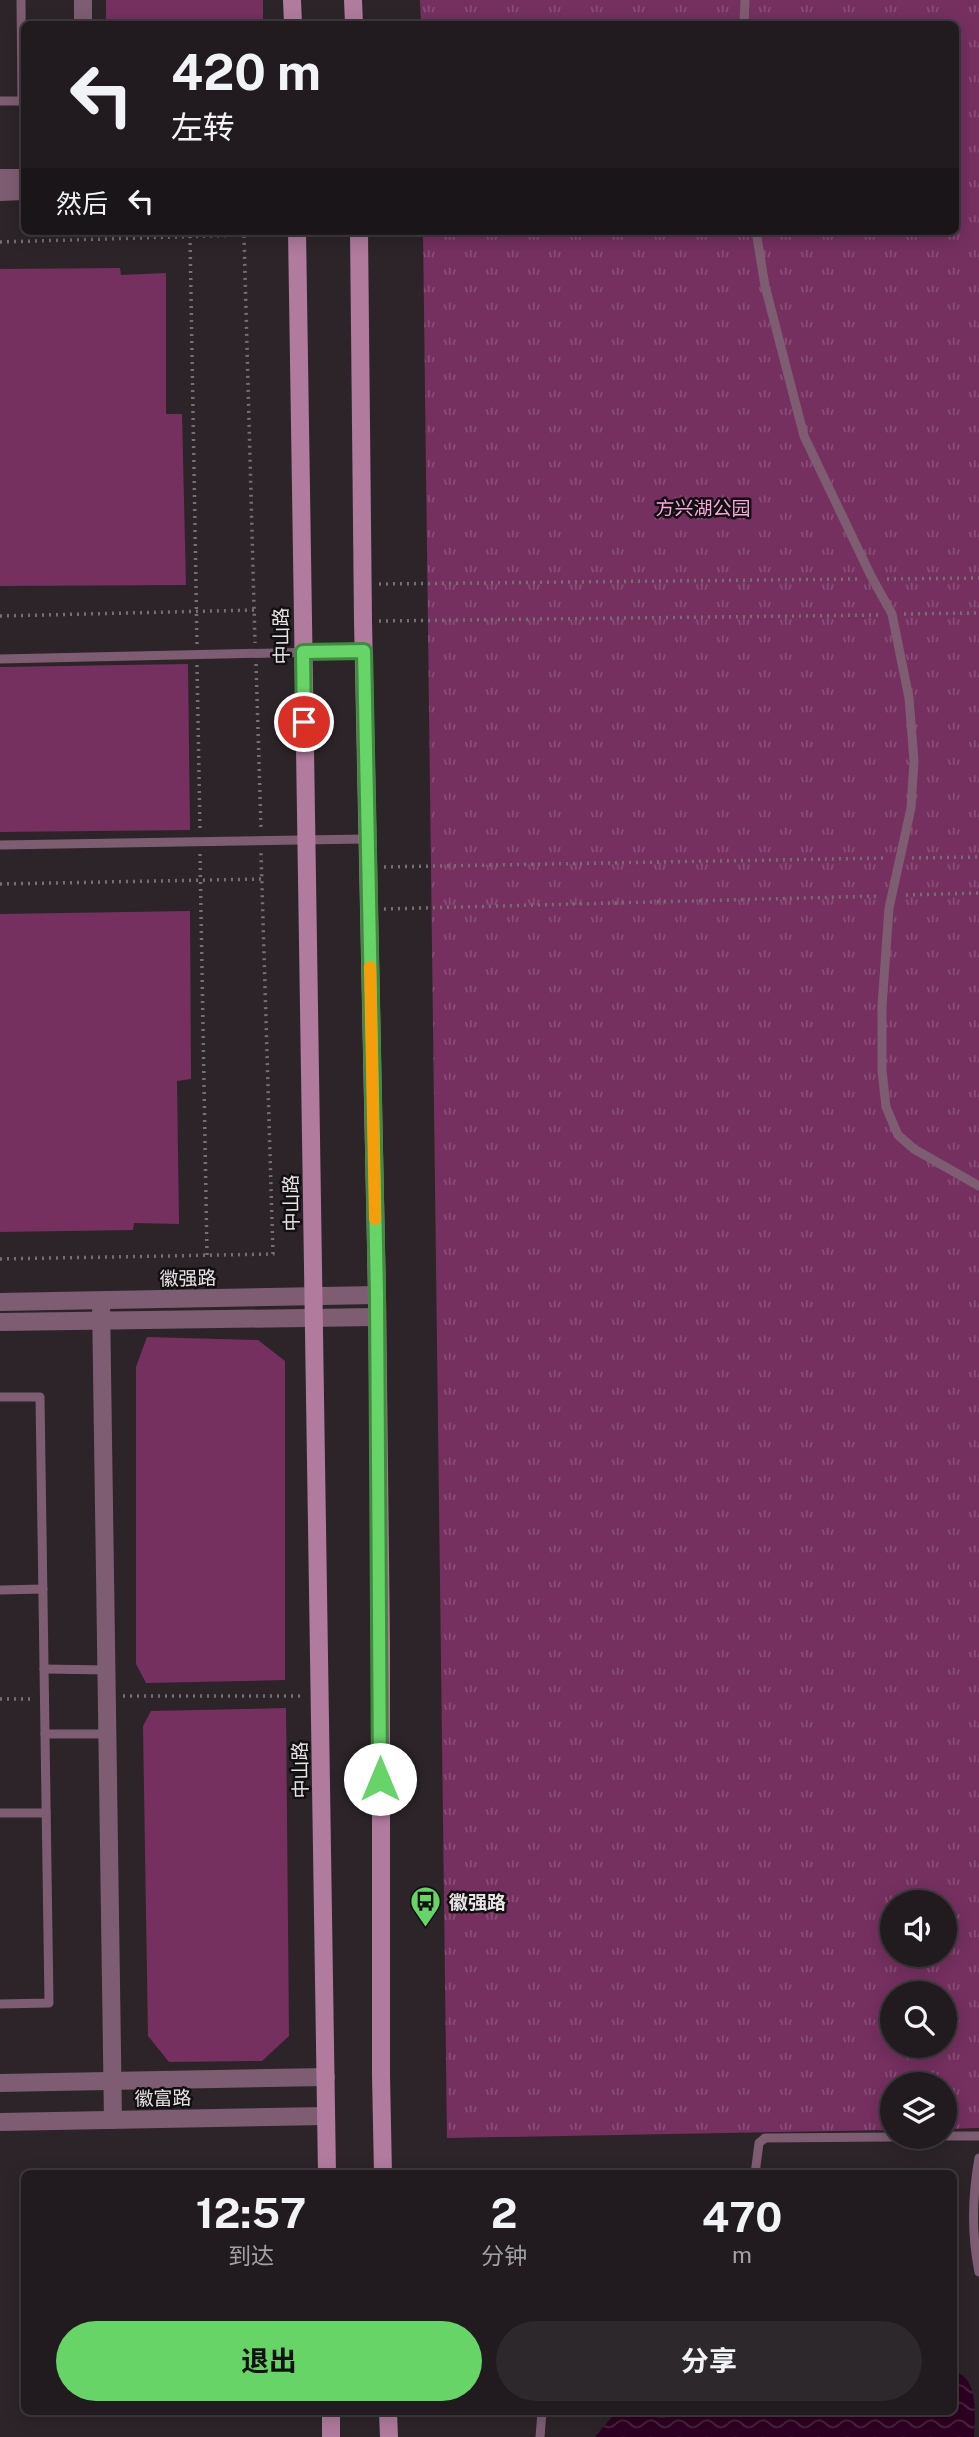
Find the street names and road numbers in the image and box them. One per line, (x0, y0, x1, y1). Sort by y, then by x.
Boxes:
street label: 中山路 (270, 607, 292, 665)
street label: 中山路 (280, 1174, 302, 1232)
street label: 徽强路 (159, 1267, 217, 1289)
street label: 中山路 (289, 1741, 311, 1799)
street label: 徽富路 (134, 2087, 192, 2109)

